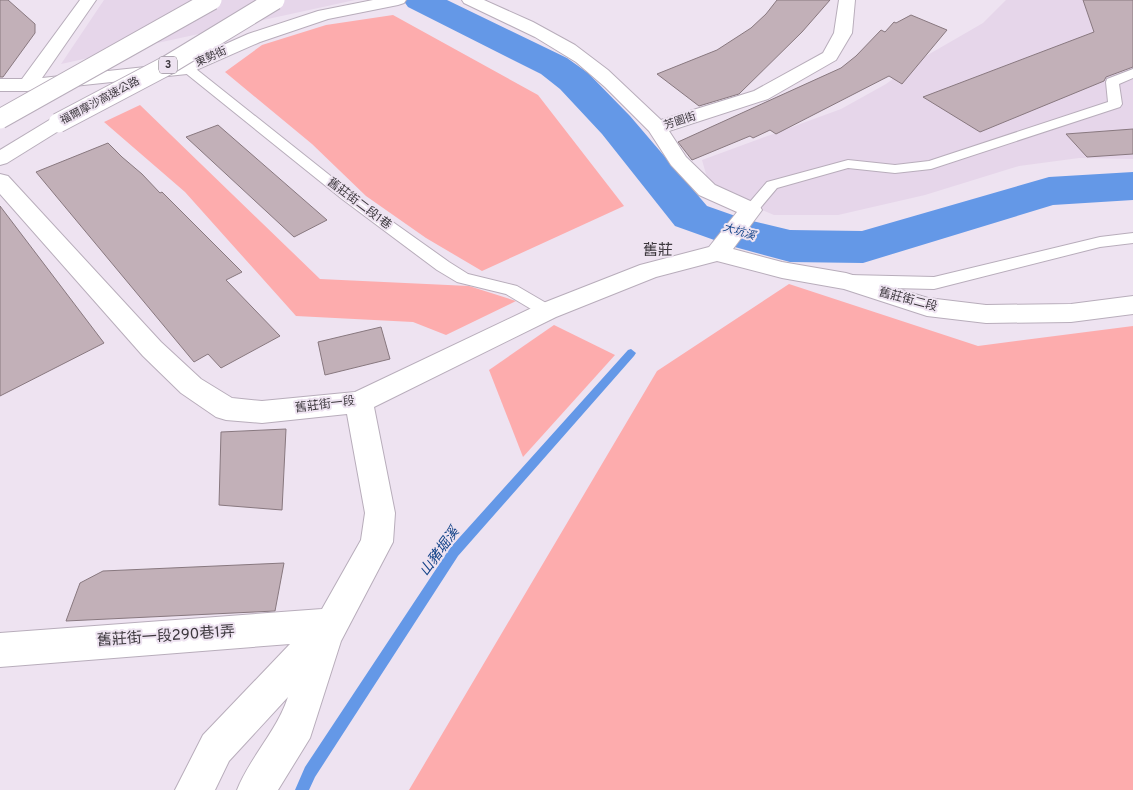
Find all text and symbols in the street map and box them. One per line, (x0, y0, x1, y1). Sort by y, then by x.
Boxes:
street label: 東勢街 (193, 44, 229, 70)
road number: 3 (159, 56, 177, 74)
street label: 福爾摩沙高速公路 (58, 74, 142, 128)
street label: 芳園街 (662, 109, 698, 133)
street label: 舊莊街二段1巷 (324, 175, 394, 233)
water label: 大坑溪 (721, 221, 759, 244)
district label: 舊莊 (643, 242, 673, 261)
street label: 舊莊街二段 (877, 285, 939, 315)
street label: 舊莊街一段 (294, 393, 356, 417)
water label: 山豬堀溪 (417, 523, 465, 580)
street label: 舊莊街一段290巷1弄 (96, 623, 236, 651)

